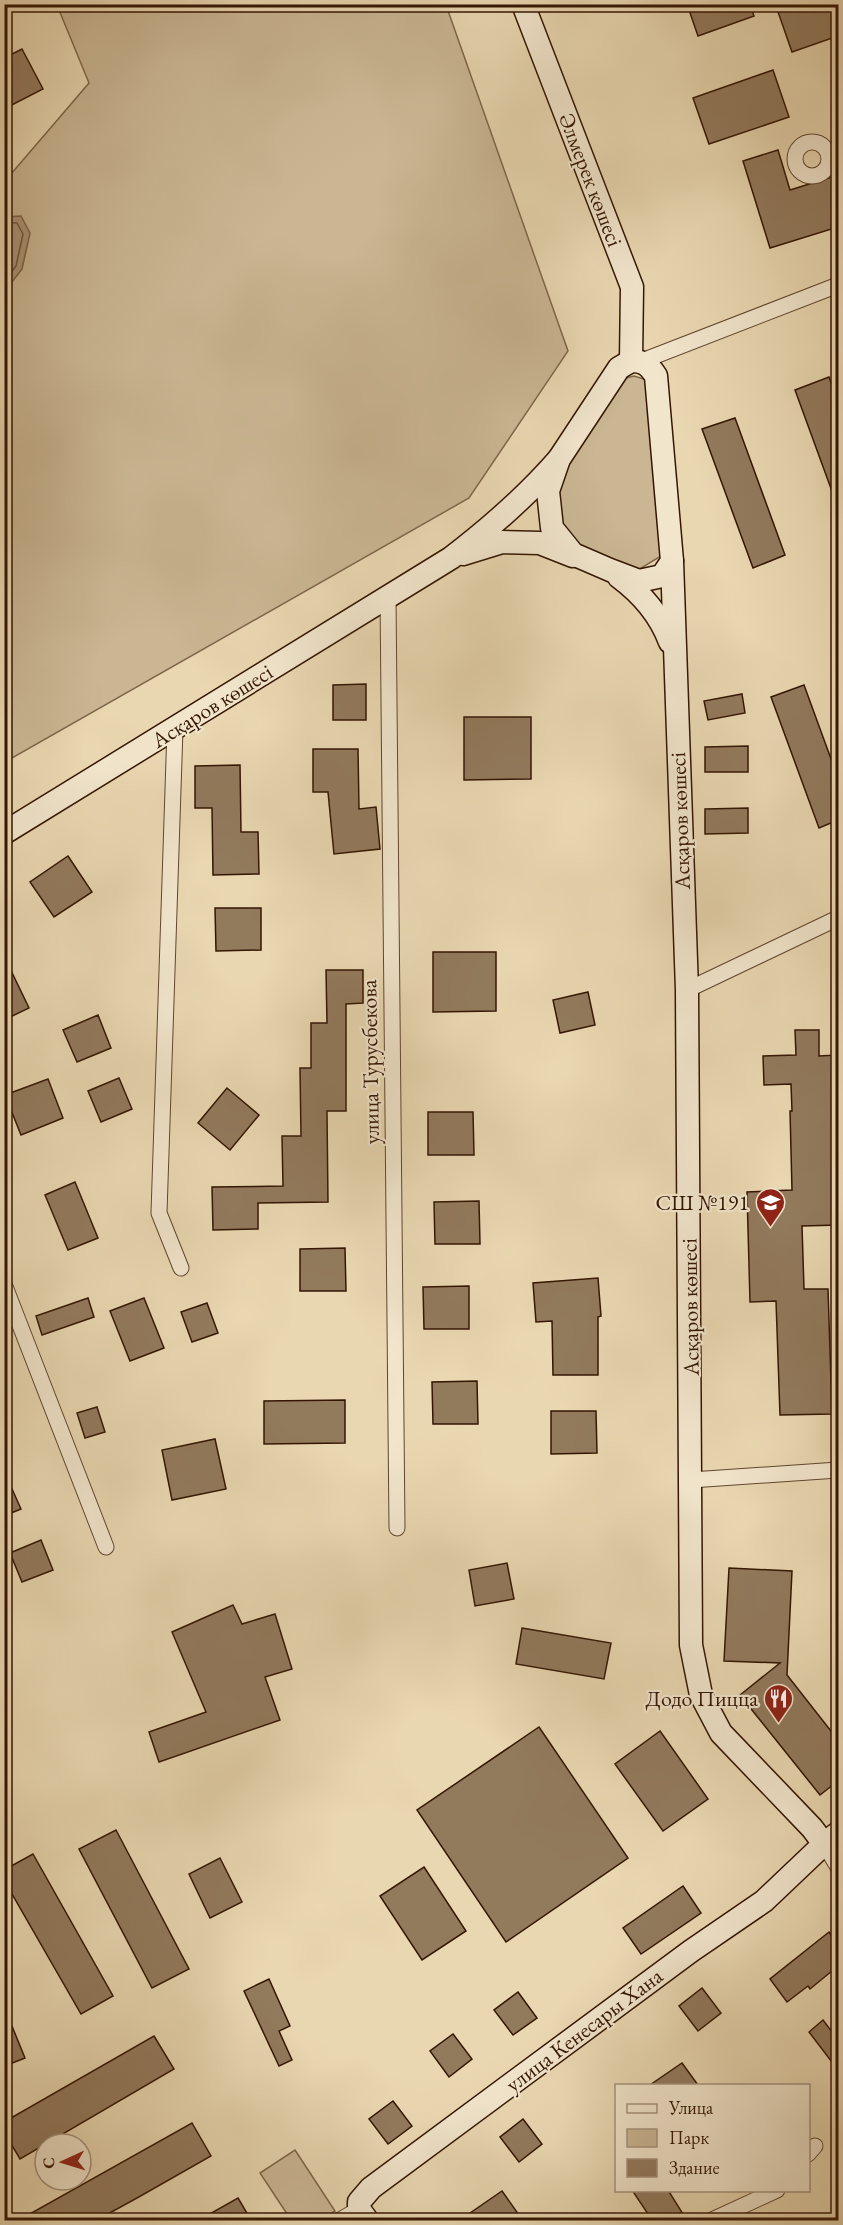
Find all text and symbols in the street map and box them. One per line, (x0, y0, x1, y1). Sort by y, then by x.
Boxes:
street label: Әлмерек көшесі (552, 109, 630, 251)
street label: Асқаров көшесі (145, 657, 278, 755)
street label: Асқаров көшесі (663, 752, 697, 891)
street label: улица Турусбекова (354, 979, 386, 1145)
school or university icon: СШ №191 (754, 1186, 786, 1228)
place label: СШ №191 (655, 1188, 749, 1217)
street label: Асқаров көшесі (674, 1238, 706, 1377)
restaurant icon: Додо Пицца (763, 1682, 795, 1724)
place label: Додо Пицца (646, 1684, 758, 1713)
street label: улица Кенесары Хана (500, 1961, 669, 2099)
legend (615, 2084, 810, 2192)
text: Улица (668, 2096, 714, 2119)
text: Парк (669, 2126, 709, 2149)
north arrow (33, 2132, 93, 2192)
text: Здание (669, 2156, 719, 2179)
text: С (38, 2157, 59, 2169)

